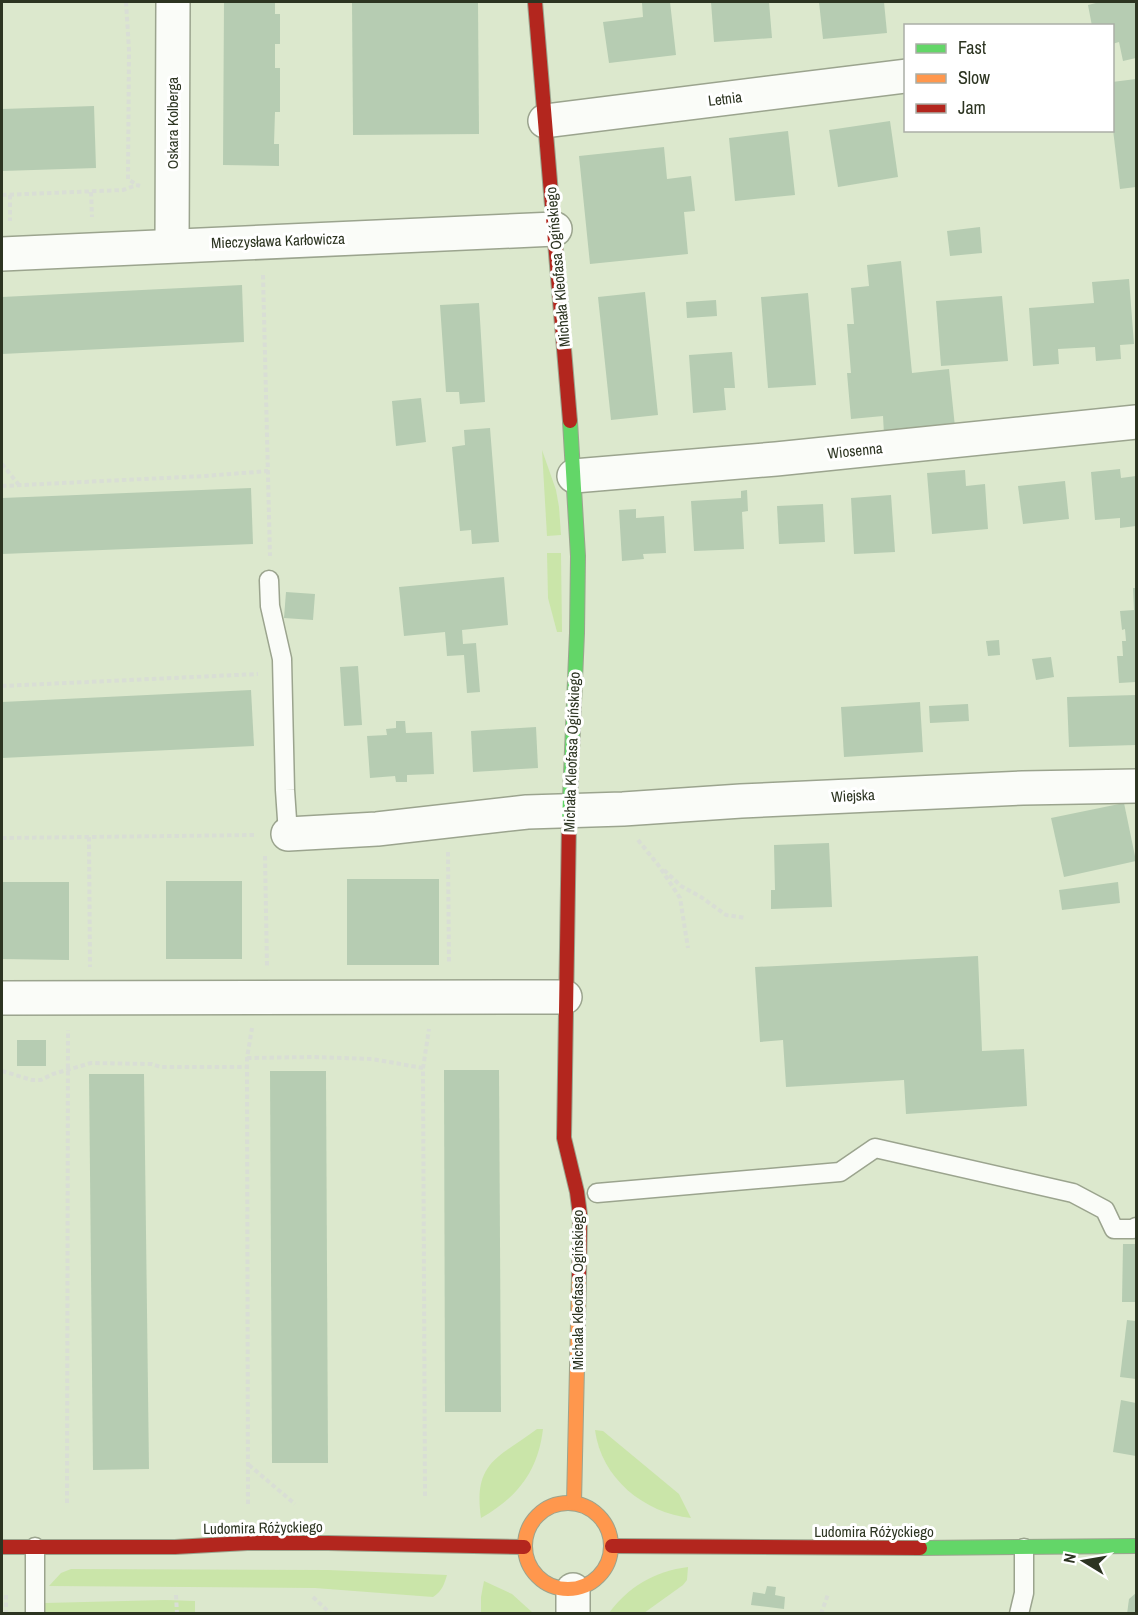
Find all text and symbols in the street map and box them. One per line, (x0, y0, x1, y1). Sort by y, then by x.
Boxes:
legend (904, 24, 1114, 132)
text: Fast (958, 35, 986, 60)
text: Slow (958, 65, 990, 90)
street label: Oskara Kolberga (162, 77, 183, 169)
street label: Letnia (707, 86, 743, 111)
text: Jam (958, 95, 986, 120)
street label: Michała Kleofasa Ogińskiego (540, 186, 575, 348)
street label: Mieczysława Karłowicza (211, 228, 345, 253)
street label: Wiosenna (826, 437, 884, 464)
street label: Michała Kleofasa Ogińskiego (558, 671, 585, 833)
street label: Wiejska (831, 784, 876, 807)
street label: Michała Kleofasa Ogińskiego (567, 1210, 588, 1370)
street label: Ludomira Różyckiego (203, 1516, 323, 1539)
street label: Ludomira Różyckiego (814, 1521, 934, 1542)
north arrow (1054, 1531, 1114, 1591)
text: N (1058, 1551, 1081, 1565)

